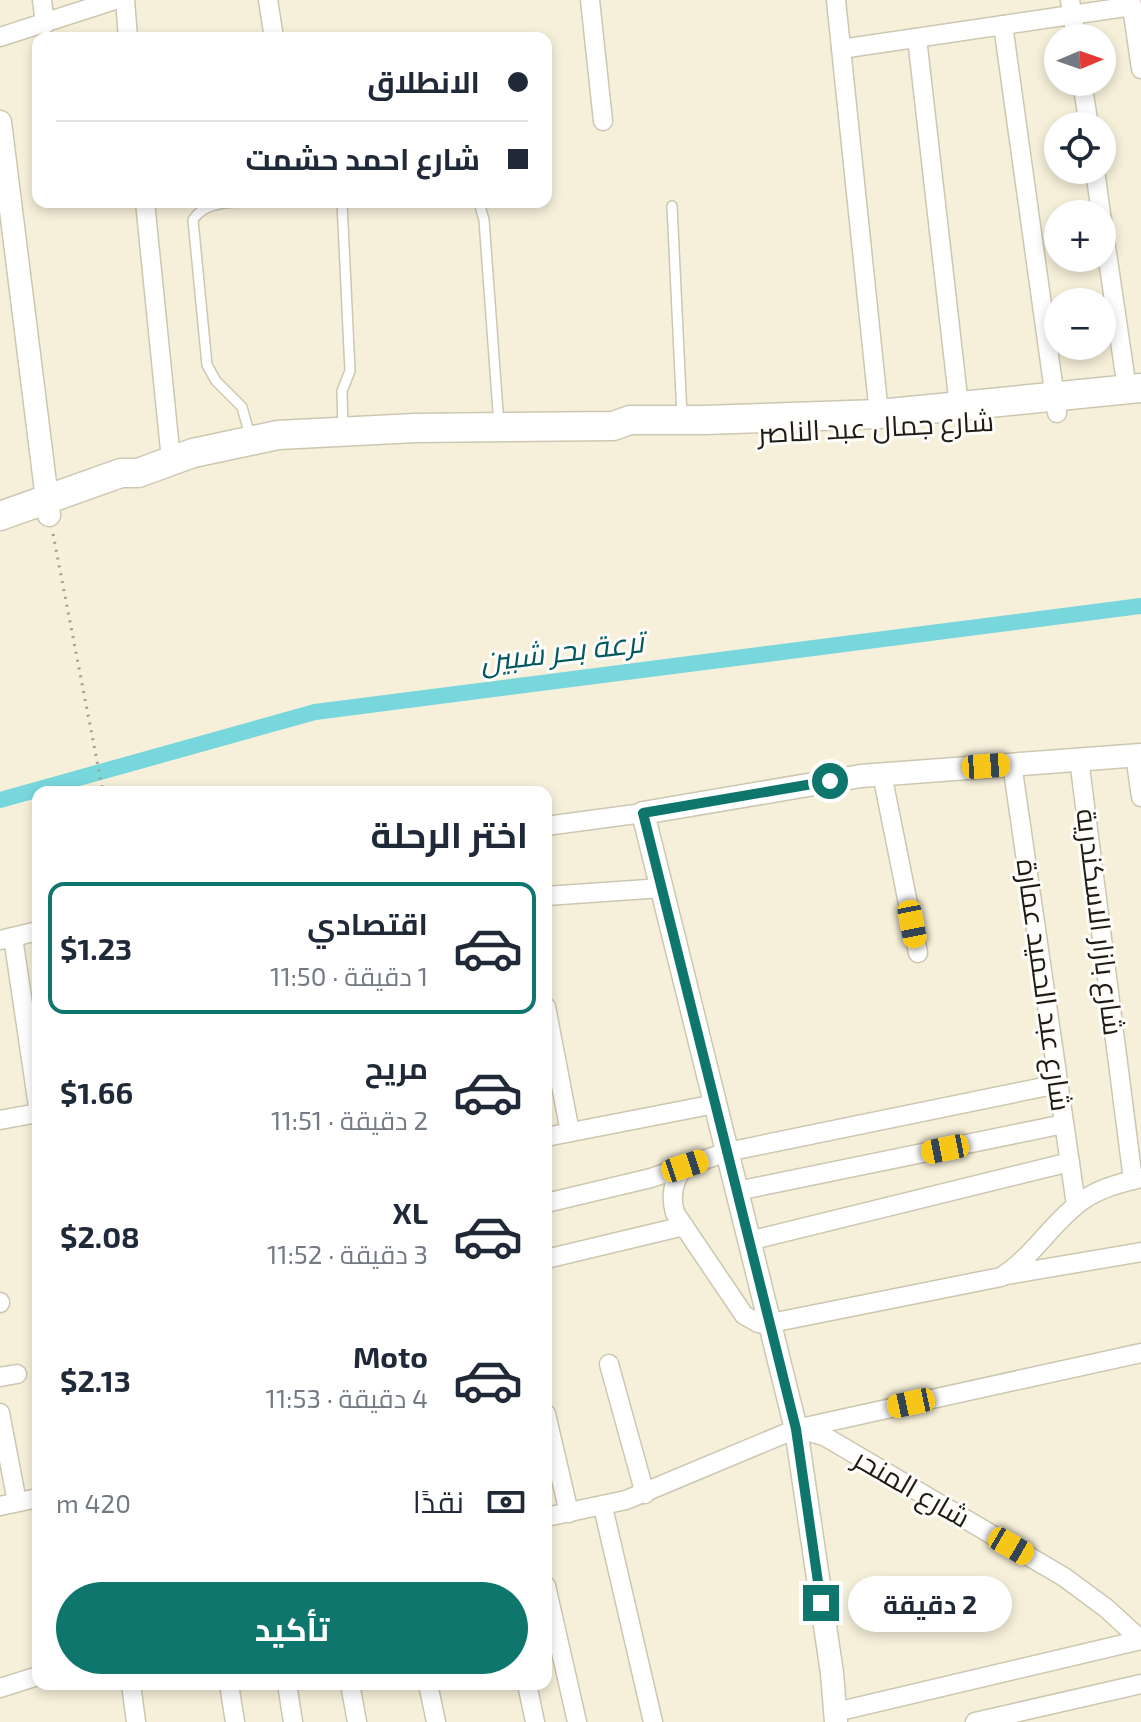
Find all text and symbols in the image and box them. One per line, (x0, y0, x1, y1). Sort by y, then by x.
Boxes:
north arrow (1044, 24, 1116, 96)
map controls (1044, 24, 1116, 360)
text: الانطلاق (367, 63, 480, 99)
button: locate (1044, 112, 1116, 184)
text: شارع احمد حشمت (246, 140, 480, 176)
button: + (1044, 200, 1116, 272)
button: − (1044, 288, 1116, 360)
street label: شارع جمال عبد الناصر (755, 403, 995, 452)
water label: ترعة بحر شبين (478, 622, 651, 680)
car (961, 752, 1011, 780)
route start (812, 763, 848, 799)
street label: شارع بازار الاسكندرية (1067, 806, 1132, 1038)
text: اختر الرحلة (371, 812, 528, 855)
street label: شارع عبد الحميد عمارة (1007, 857, 1080, 1114)
car (896, 898, 928, 950)
text: اقتصادي (307, 905, 428, 941)
icon: car (452, 912, 524, 984)
text: $1.23 (60, 930, 132, 966)
text: 1 دقيقة · 11:50 (270, 960, 428, 991)
text: مريح (365, 1049, 428, 1085)
icon: car (452, 1056, 524, 1128)
text: $1.66 (60, 1074, 133, 1110)
text: 2 دقيقة · 11:51 (271, 1104, 428, 1135)
car (919, 1133, 971, 1165)
car (658, 1147, 712, 1185)
text: XL (393, 1194, 428, 1230)
icon: car (452, 1200, 524, 1272)
text: $2.08 (60, 1218, 140, 1254)
text: 3 دقيقة · 11:52 (267, 1238, 428, 1269)
text: Moto (353, 1338, 428, 1374)
icon: car (452, 1344, 524, 1416)
text: $2.13 (60, 1362, 131, 1398)
text: 4 دقيقة · 11:53 (266, 1382, 428, 1413)
car (885, 1386, 937, 1420)
street label: شارع المنحر (845, 1439, 976, 1536)
icon: cash (484, 1480, 528, 1524)
text: نقدًا (413, 1483, 464, 1519)
text: 420 m (56, 1487, 131, 1518)
car (984, 1524, 1038, 1568)
callout: 2 دقيقة (849, 1575, 1013, 1631)
button: تأكيد (56, 1582, 528, 1674)
route end (803, 1585, 839, 1621)
text: 2 دقيقة (883, 1588, 977, 1619)

